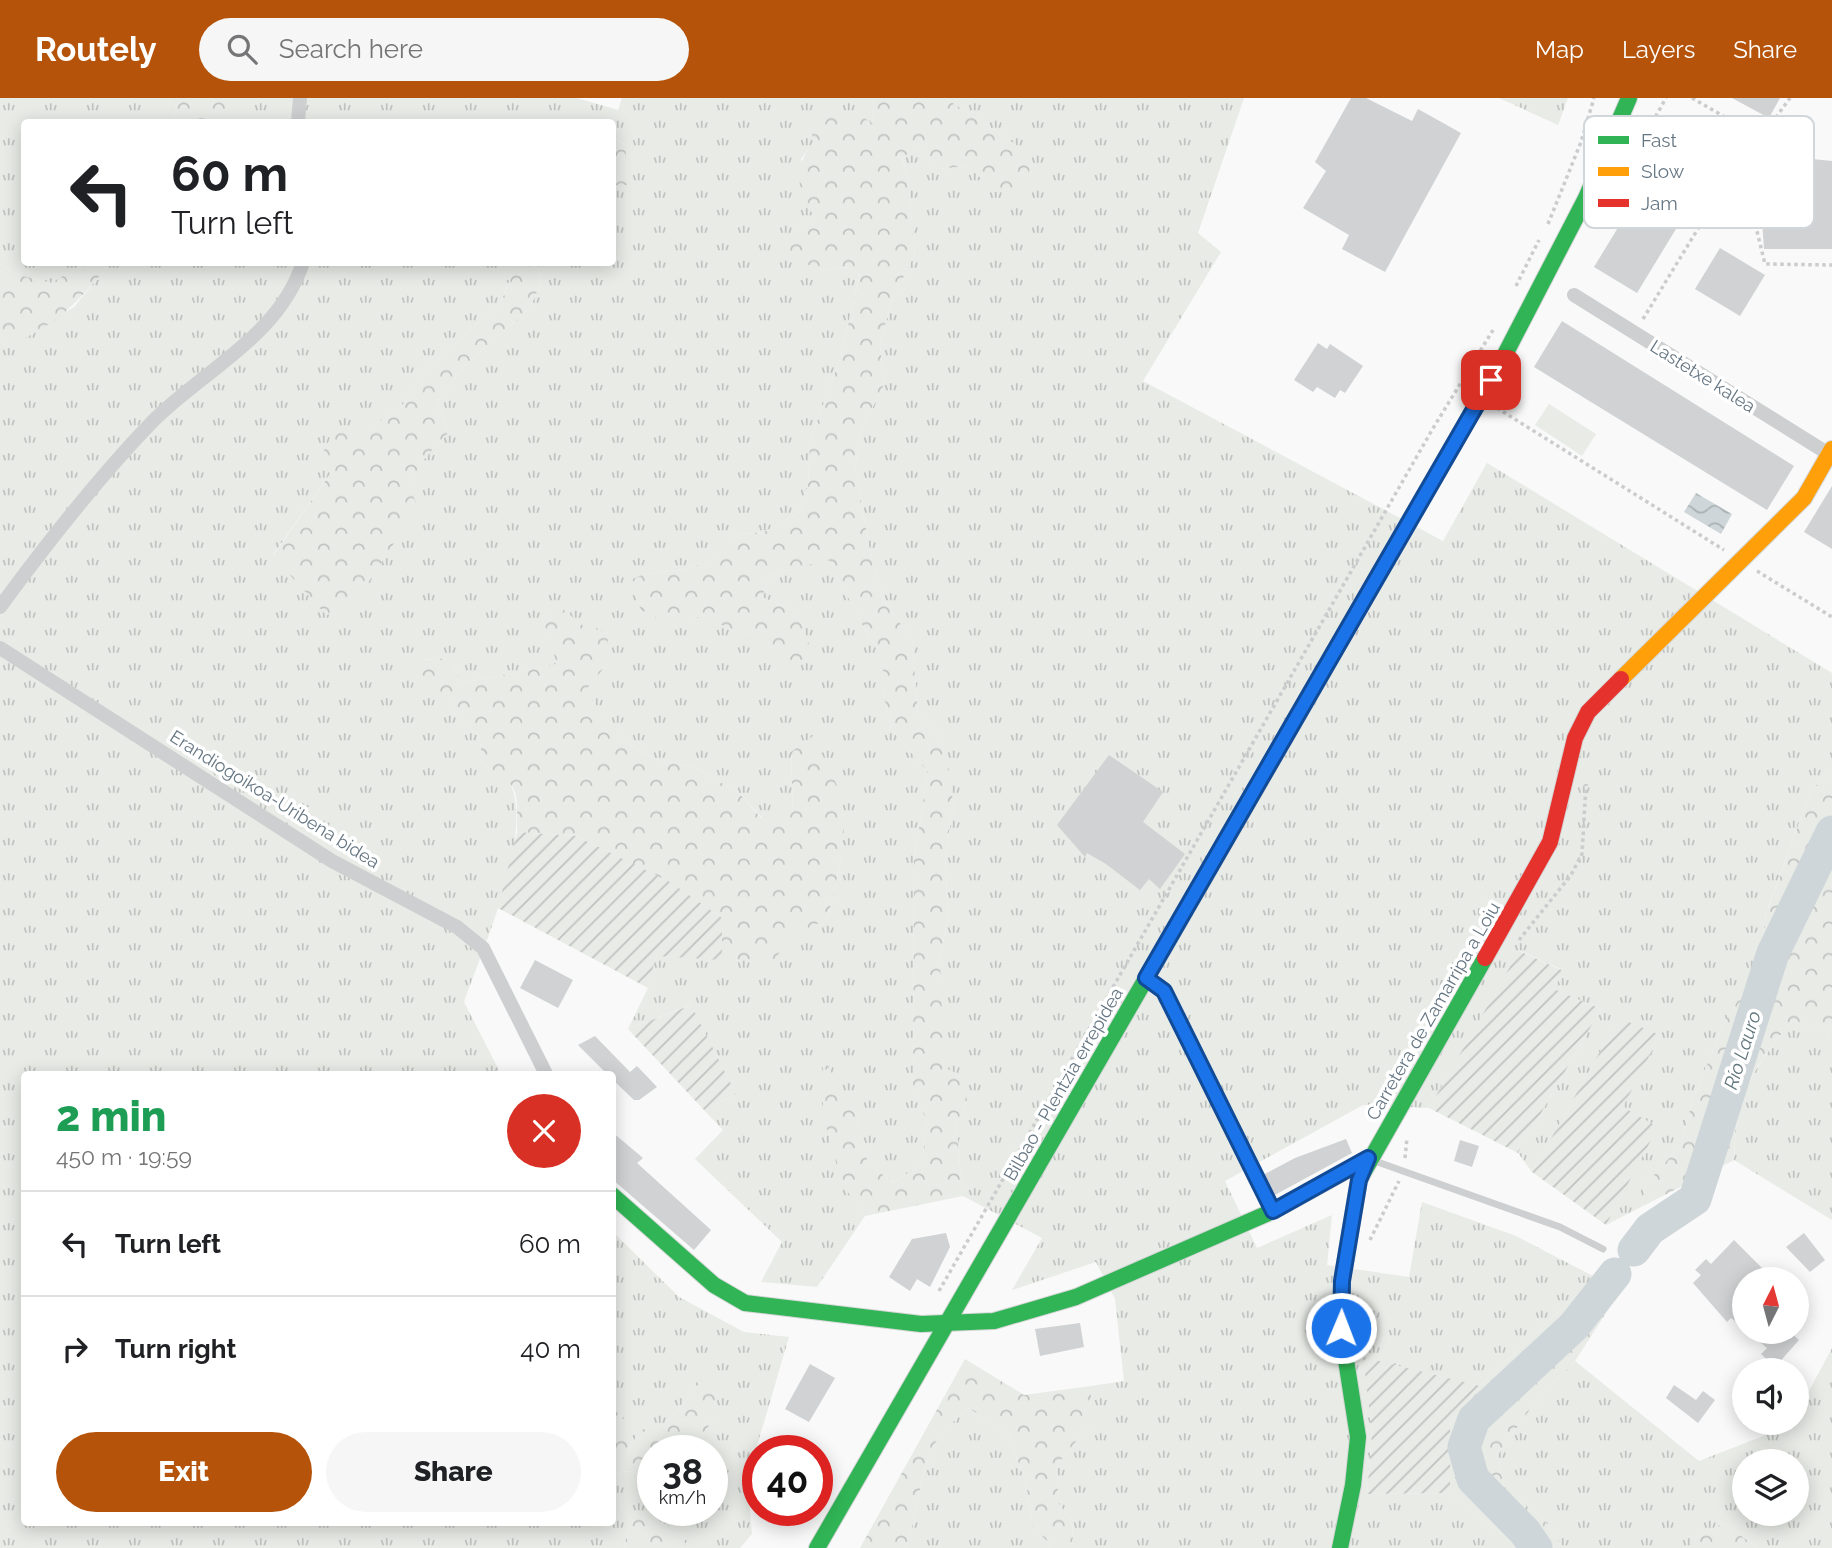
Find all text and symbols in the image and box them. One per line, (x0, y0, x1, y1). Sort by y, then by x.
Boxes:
search box (199, 18, 689, 81)
text: Routely (35, 30, 157, 69)
icon: search (223, 30, 261, 68)
text: Search here (279, 34, 423, 64)
text: Map (1535, 35, 1584, 64)
text: Layers (1622, 35, 1695, 64)
text: Share (1733, 35, 1797, 64)
legend (1584, 116, 1814, 228)
text: Fast (1641, 129, 1677, 151)
text: 60 m (171, 145, 288, 202)
icon: left (56, 147, 147, 238)
text: Slow (1641, 160, 1685, 182)
text: Jam (1641, 192, 1678, 214)
text: Turn left (171, 204, 293, 241)
street label: Lastetxe kalea (1647, 335, 1759, 417)
pin (1461, 350, 1521, 410)
icon: arrive (1472, 361, 1510, 399)
street label: Erandiogoikoa-Uribena bidea (166, 726, 384, 872)
street label: Carretera de Zamarripa a Loiu (1362, 898, 1504, 1124)
street label: Bilbao - Plentzia errepidea (999, 984, 1127, 1184)
water label: Río Lauro (1719, 1008, 1765, 1092)
text: 2 min (56, 1092, 166, 1141)
button: close (507, 1094, 581, 1168)
text: 450 m · 19:59 (56, 1143, 192, 1170)
icon: left (56, 1225, 94, 1263)
text: Turn left (115, 1229, 221, 1259)
text: 60 m (519, 1229, 581, 1259)
north arrow (1732, 1267, 1810, 1344)
map controls (1732, 1267, 1809, 1526)
position arrow (1304, 1291, 1378, 1365)
icon: right (56, 1330, 94, 1368)
text: Turn right (115, 1334, 236, 1364)
text: 40 m (520, 1334, 581, 1364)
button: sound (1732, 1358, 1809, 1435)
button: Exit (56, 1432, 312, 1512)
button: Share (326, 1432, 581, 1512)
speed limit sign: 40 (742, 1435, 833, 1526)
button: layers (1732, 1449, 1809, 1526)
text: 38 (662, 1451, 703, 1492)
text: km/h (659, 1487, 706, 1508)

